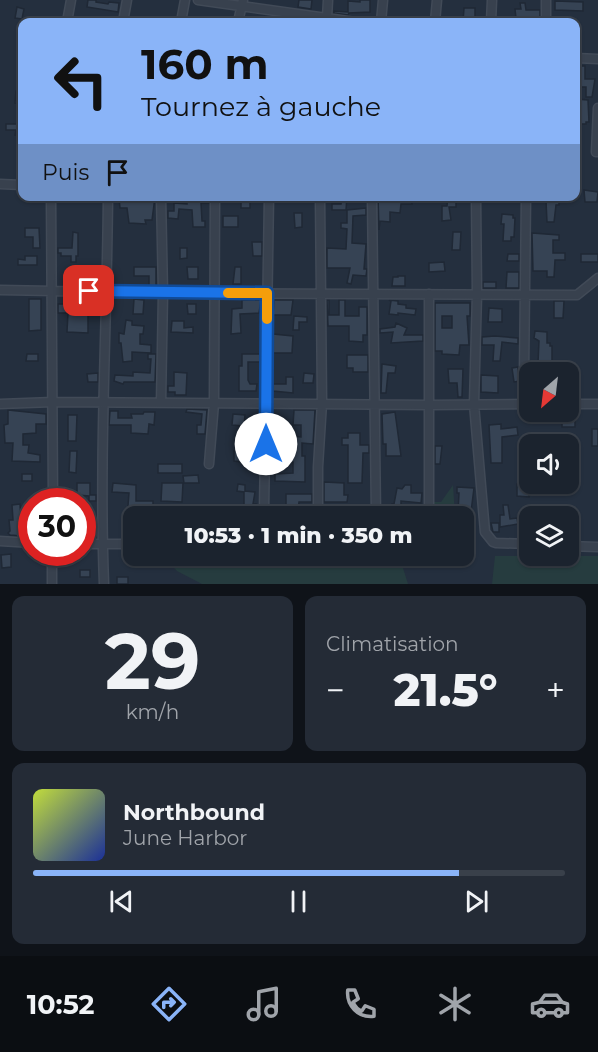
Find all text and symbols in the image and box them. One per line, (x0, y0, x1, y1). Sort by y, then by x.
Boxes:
text: 160 m (141, 38, 269, 90)
icon: left (42, 42, 120, 120)
text: Tournez à gauche (141, 90, 381, 123)
icon: arrive (101, 156, 134, 189)
text: Puis (42, 159, 89, 186)
pin (63, 265, 114, 316)
icon: arrive (72, 274, 105, 307)
north arrow (519, 362, 579, 422)
map controls (519, 362, 579, 566)
position arrow (234, 412, 298, 476)
button: sound (519, 434, 579, 494)
speed limit sign: 30 (18, 488, 96, 566)
button: layers (519, 506, 579, 566)
text: 10:53 · 1 min · 350 m (185, 522, 412, 549)
text: 29 (105, 613, 200, 709)
text: Climatisation (326, 632, 459, 656)
text: 21.5° (394, 662, 497, 717)
text: − (326, 670, 345, 710)
text: + (546, 670, 565, 710)
text: km/h (126, 700, 179, 724)
text: Northbound (123, 799, 265, 826)
text: June Harbor (123, 826, 247, 850)
icon: previous (105, 885, 138, 918)
icon: pause (282, 885, 315, 918)
icon: next (460, 885, 493, 918)
icon: directions (148, 983, 190, 1025)
icon: music (243, 983, 285, 1025)
icon: phone (339, 983, 381, 1025)
icon: climate (434, 983, 476, 1025)
icon: car (529, 983, 571, 1025)
text: 10:52 (27, 988, 95, 1021)

